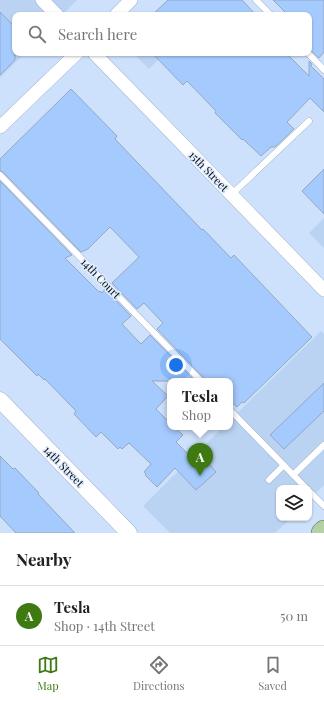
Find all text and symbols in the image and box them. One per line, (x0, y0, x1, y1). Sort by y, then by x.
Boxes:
search box (12, 12, 312, 56)
icon: search (26, 23, 48, 45)
text: Search here (58, 24, 137, 44)
street label: 15th Street (186, 147, 232, 195)
street label: 14th Court (78, 254, 124, 302)
your location (166, 355, 186, 375)
popup (167, 378, 233, 430)
text: Tesla (182, 386, 218, 406)
text: Shop (182, 406, 211, 423)
street label: 14th Street (40, 442, 88, 490)
pin: A (187, 443, 213, 476)
map controls (276, 485, 312, 521)
button: layers (276, 485, 312, 521)
text: Nearby (16, 548, 71, 570)
text: Tesla (54, 597, 90, 617)
text: A (25, 607, 33, 624)
text: 50 m (280, 607, 308, 624)
text: Shop · 14th Street (54, 617, 155, 634)
tab: Map (37, 654, 59, 693)
tab: Directions (133, 654, 184, 693)
tab: Saved (258, 654, 287, 693)

